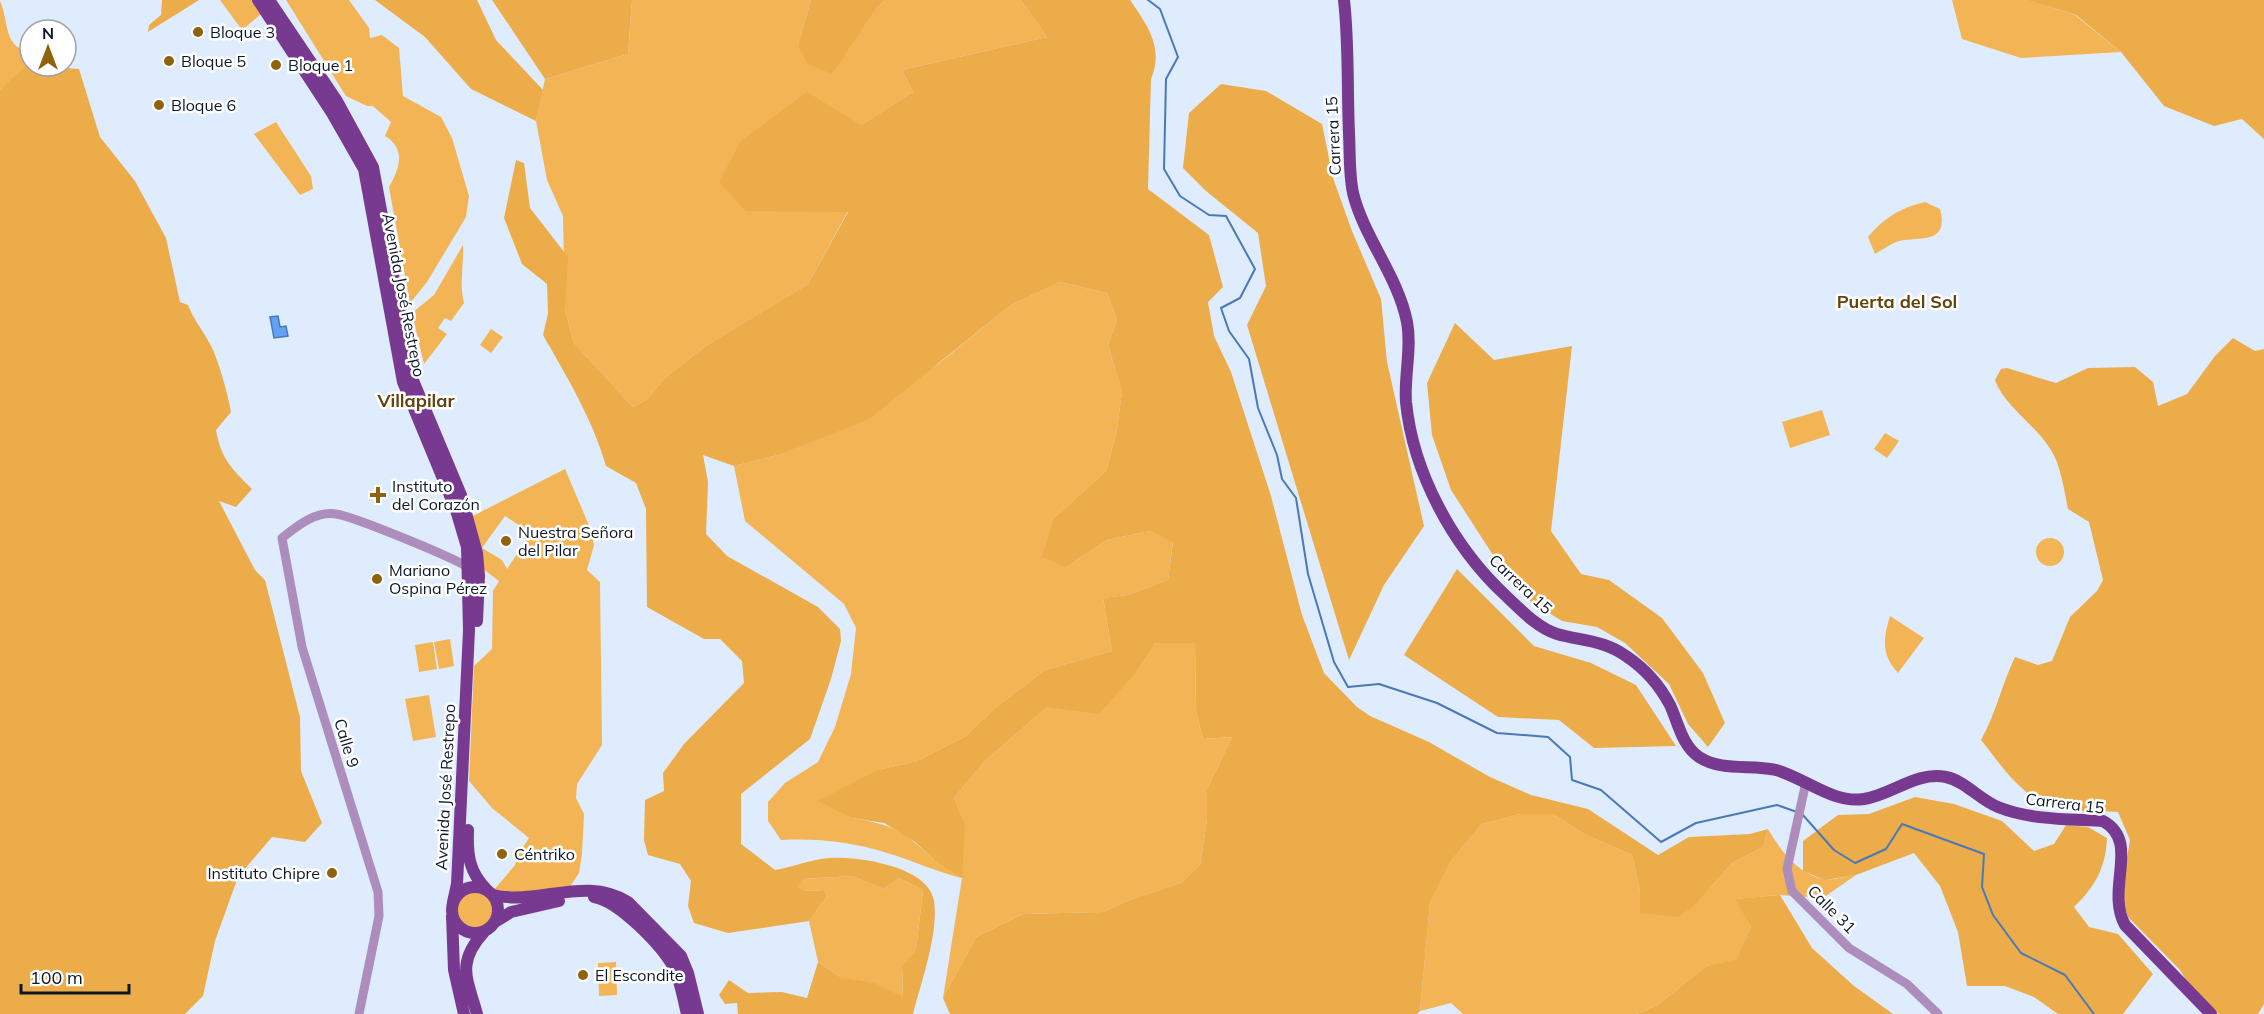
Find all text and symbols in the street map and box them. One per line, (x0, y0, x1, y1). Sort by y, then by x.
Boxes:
north arrow (18, 18, 78, 78)
place label: Bloque 3 (210, 22, 275, 42)
text: N (42, 23, 54, 43)
marker: Bloque 3 (191, 25, 205, 39)
place label: Bloque 5 (181, 51, 246, 71)
marker: Bloque 5 (162, 54, 176, 68)
place label: Bloque 1 (288, 55, 353, 75)
marker: Bloque 1 (269, 58, 283, 72)
place label: Bloque 6 (171, 95, 236, 115)
street label: Carrera 15 (1321, 96, 1345, 176)
marker: Bloque 6 (152, 98, 166, 112)
street label: Avenida José Restrepo (378, 211, 430, 379)
district label: Puerta del Sol (1837, 290, 1957, 313)
district label: Villapilar (376, 389, 455, 412)
place label: Instituto del Corazón (392, 476, 480, 514)
marker: Instituto del Corazón (369, 486, 387, 504)
place label: Nuestra Señora del Pilar (518, 522, 633, 560)
marker: Nuestra Señora del Pilar (499, 534, 513, 548)
street label: Carrera 15 (1485, 550, 1557, 618)
place label: Mariano Ospina Pérez (389, 560, 487, 598)
marker: Mariano Ospina Pérez (370, 572, 384, 586)
street label: Avenida José Restrepo (431, 703, 459, 871)
street label: Calle 9 (330, 716, 364, 770)
street label: Carrera 15 (2024, 788, 2106, 818)
place label: Céntriko (514, 844, 575, 864)
marker: Céntriko (495, 847, 509, 861)
place label: Instituto Chipre (207, 863, 320, 883)
marker: Instituto Chipre (325, 866, 339, 880)
street label: Calle 31 (1804, 881, 1860, 937)
scale bar (21, 957, 129, 995)
place label: El Escondite (595, 965, 684, 985)
text: 100 m (30, 966, 83, 989)
marker: El Escondite (576, 968, 590, 982)

